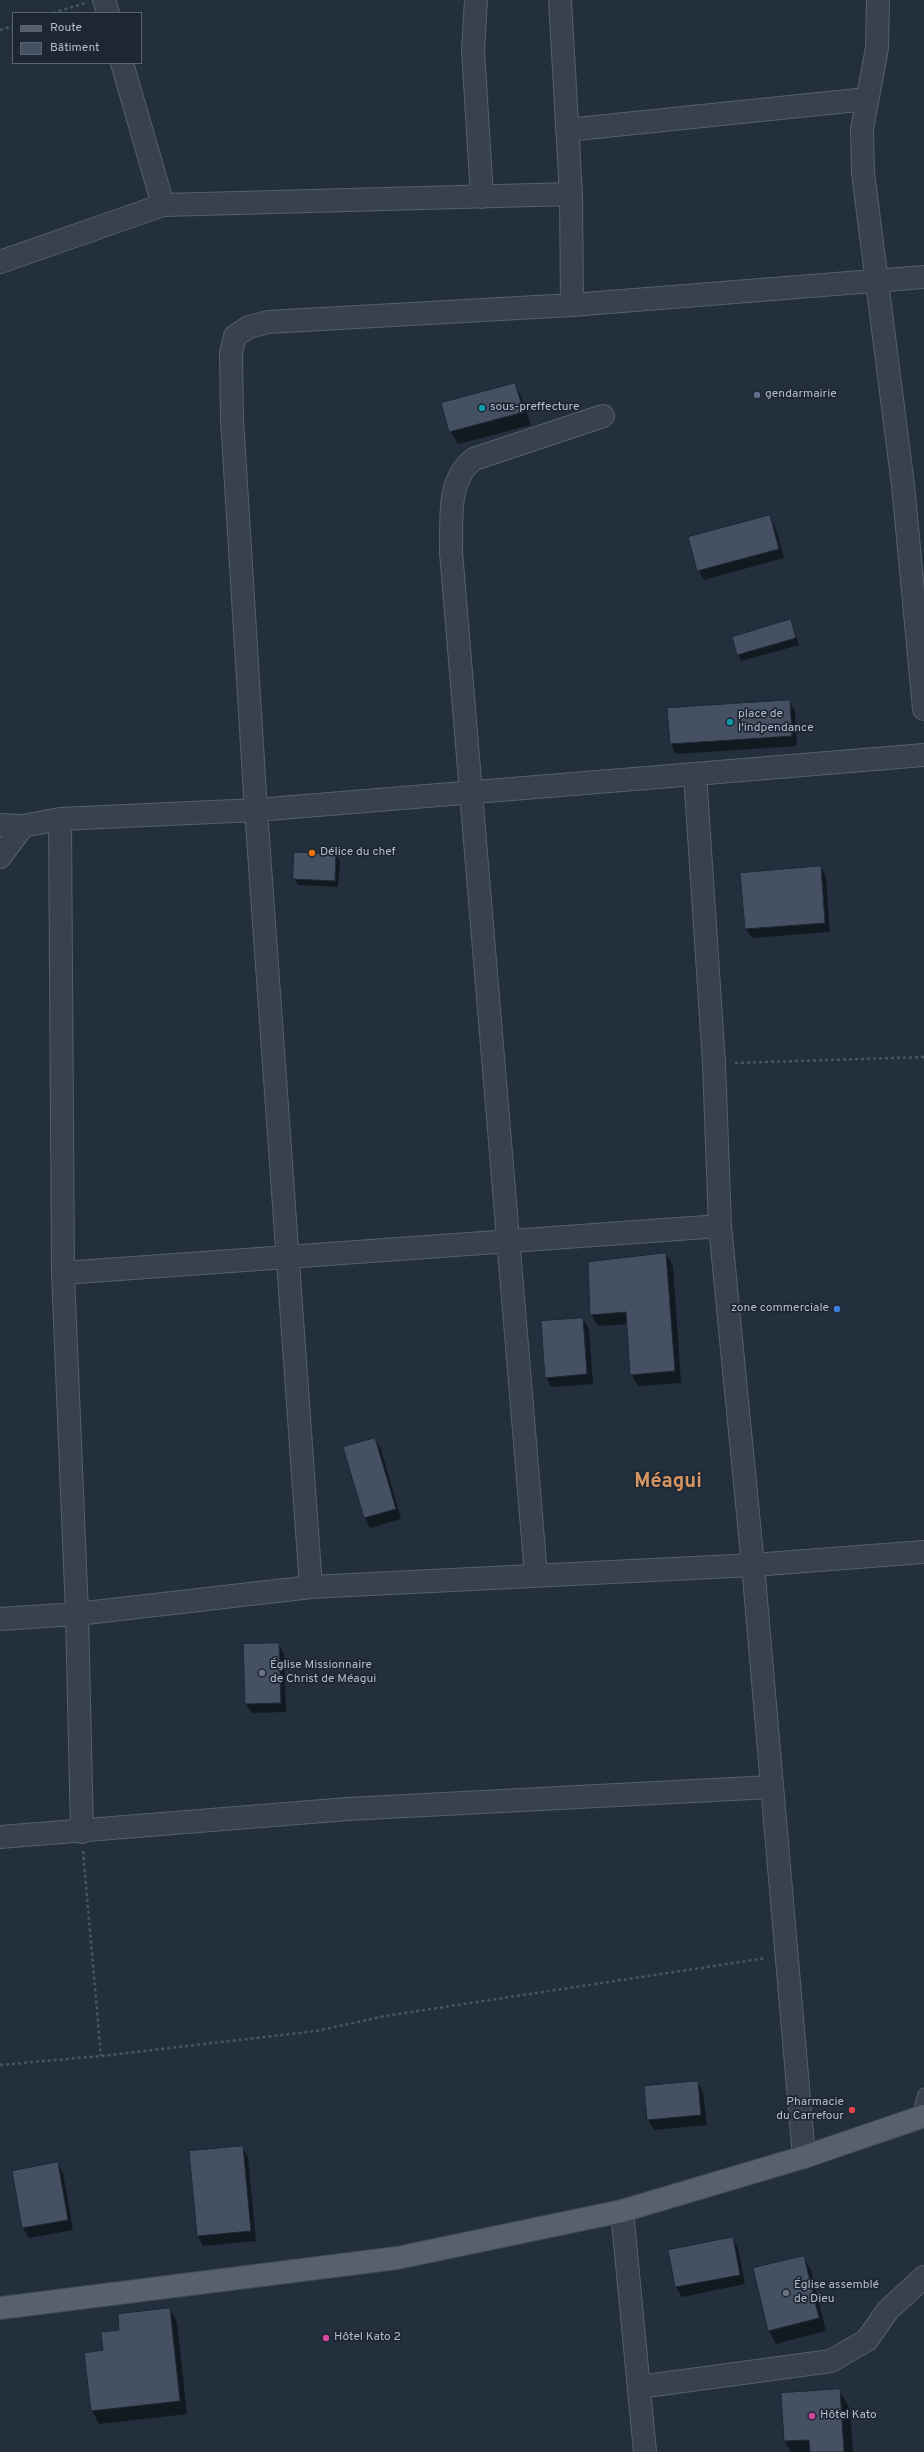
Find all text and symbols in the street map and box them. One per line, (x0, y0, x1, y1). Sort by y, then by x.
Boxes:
legend (12, 12, 142, 64)
text: Route (50, 20, 82, 36)
text: Bâtiment (50, 40, 100, 56)
place label: gendarmairie (765, 388, 837, 402)
marker: gendarmairie (752, 390, 762, 400)
place label: sous-preffecture (490, 401, 579, 415)
marker: sous-preffecture (477, 403, 487, 413)
place label: place de l'indpendance (738, 708, 814, 736)
marker: place de l'indpendance (725, 717, 735, 727)
place label: Délice du chef (320, 846, 396, 860)
marker: Délice du chef (307, 848, 317, 858)
place label: zone commerciale (731, 1302, 829, 1316)
marker: zone commerciale (832, 1304, 842, 1314)
district label: Méagui (634, 1471, 702, 1495)
place label: Église Missionnaire de Christ de Méagui (270, 1659, 376, 1687)
marker: Église Missionnaire de Christ de Méagui (257, 1668, 267, 1678)
place label: Pharmacie du Carrefour (776, 2096, 844, 2124)
marker: Pharmacie du Carrefour (847, 2105, 857, 2115)
place label: Église assemblé de Dieu (794, 2279, 879, 2307)
marker: Église assemblé de Dieu (781, 2288, 791, 2298)
place label: Hôtel Kato 2 (334, 2331, 401, 2345)
marker: Hôtel Kato 2 (321, 2333, 331, 2343)
place label: Hôtel Kato (820, 2409, 877, 2423)
marker: Hôtel Kato (807, 2411, 817, 2421)

